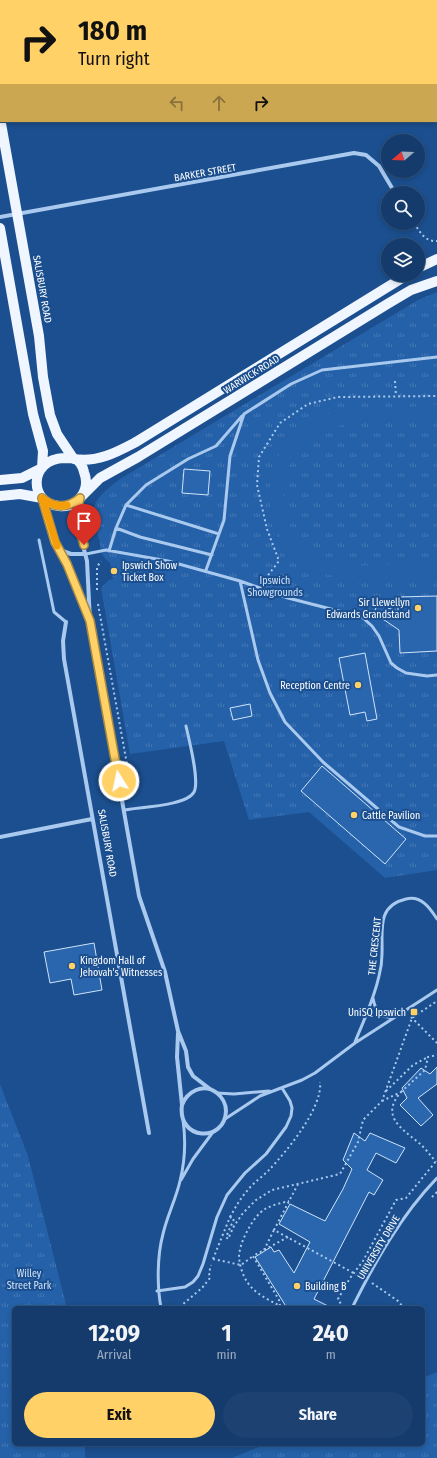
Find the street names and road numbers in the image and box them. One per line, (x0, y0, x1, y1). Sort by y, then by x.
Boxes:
street label: BARKER STREET (173, 162, 237, 184)
street label: SALISBURY ROAD (30, 254, 54, 324)
street label: WARWICK ROAD (221, 353, 282, 397)
street label: SALISBURY ROAD (95, 808, 119, 878)
street label: THE CRESCENT (366, 916, 384, 976)
street label: UNIVERSITY DRIVE (355, 1213, 403, 1282)

